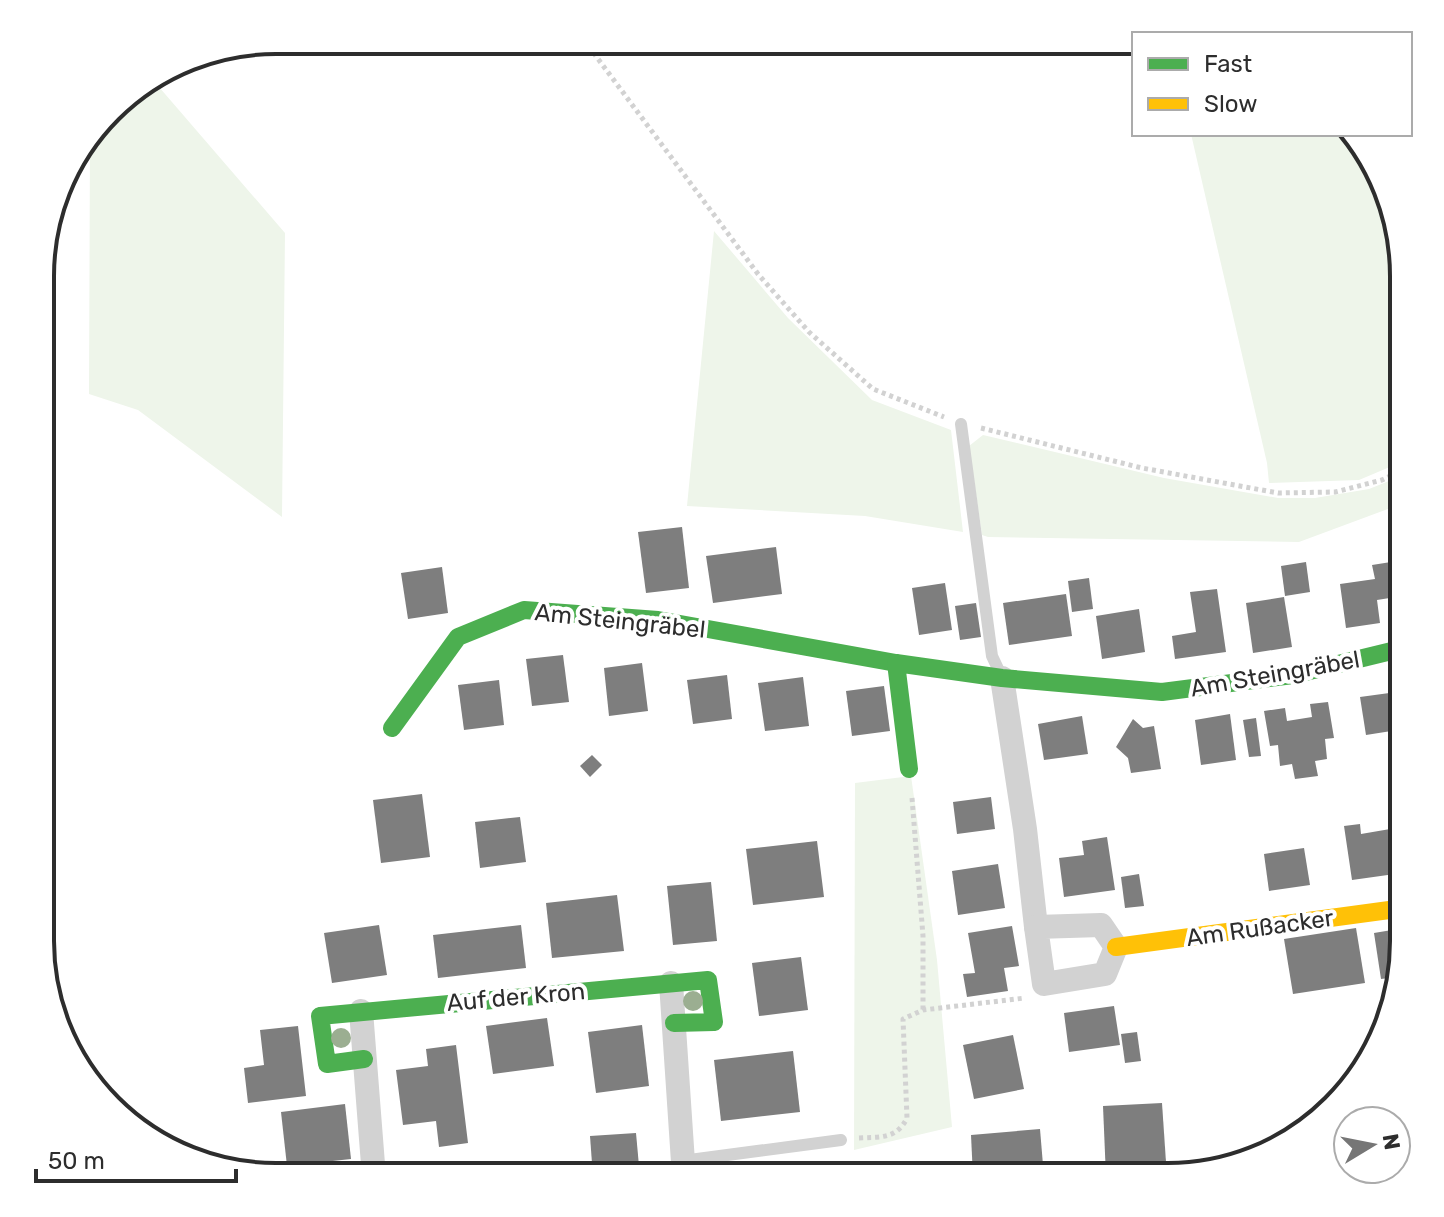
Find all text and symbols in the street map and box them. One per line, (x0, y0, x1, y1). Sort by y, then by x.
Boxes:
legend (1132, 32, 1412, 136)
text: Fast (1204, 50, 1252, 78)
text: Slow (1204, 90, 1257, 118)
street label: Am Steingräbel (533, 598, 707, 644)
street label: Am Steingräbel (1188, 645, 1362, 703)
street label: Am Rußacker (1185, 904, 1335, 952)
street label: Auf der Kron (446, 977, 586, 1017)
north arrow (1332, 1105, 1412, 1185)
text: N (1377, 1131, 1406, 1152)
scale bar (36, 1133, 236, 1183)
text: 50 m (48, 1147, 105, 1175)

